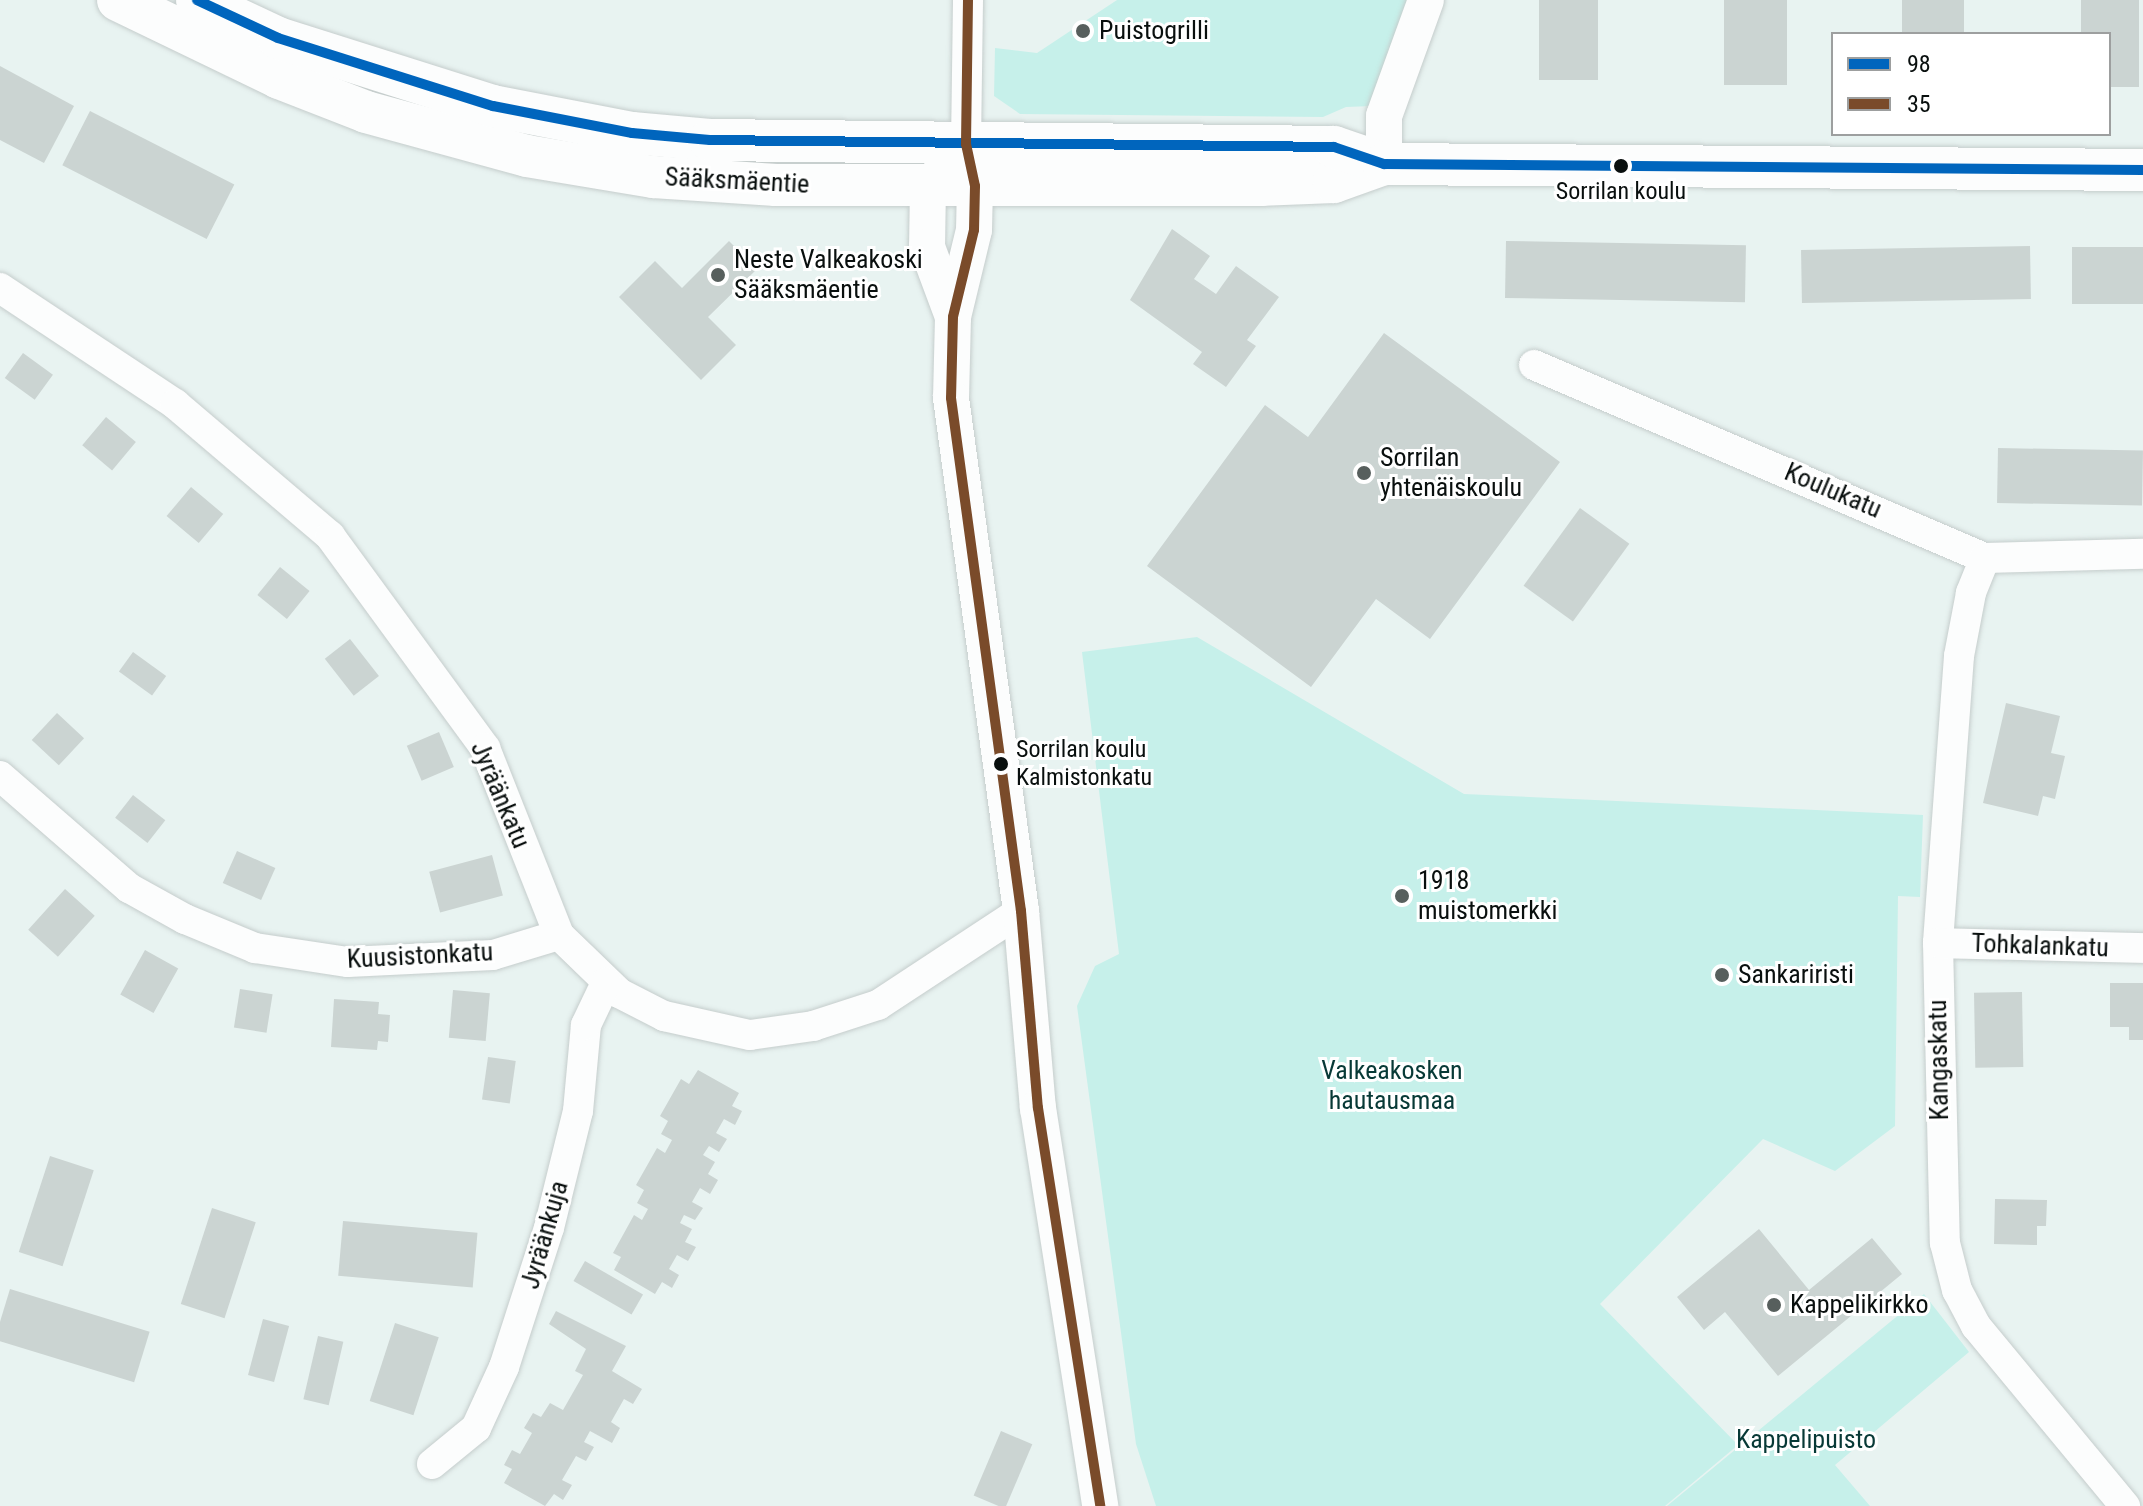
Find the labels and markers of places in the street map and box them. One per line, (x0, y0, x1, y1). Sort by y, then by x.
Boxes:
place label: Puistogrilli (1099, 15, 1209, 47)
marker: Puistogrilli (1074, 22, 1092, 40)
marker: Sorrilan koulu (1613, 158, 1629, 174)
place label: Sorrilan koulu (1556, 178, 1686, 206)
place label: Neste Valkeakoski Sääksmäentie (734, 244, 923, 306)
marker: Neste Valkeakoski Sääksmäentie (709, 266, 727, 284)
place label: Sorrilan yhtenäiskoulu (1380, 442, 1522, 504)
marker: Sorrilan yhtenäiskoulu (1355, 464, 1373, 482)
place label: Sorrilan koulu Kalmistonkatu (1016, 736, 1152, 792)
marker: Sorrilan koulu Kalmistonkatu (993, 756, 1009, 772)
place label: 1918 muistomerkki (1418, 865, 1558, 926)
marker: 1918 muistomerkki (1393, 887, 1411, 905)
place label: Sankariristi (1738, 959, 1854, 991)
marker: Sankariristi (1713, 966, 1731, 984)
place label: Kappelikirkko (1790, 1289, 1928, 1321)
marker: Kappelikirkko (1765, 1296, 1783, 1314)

